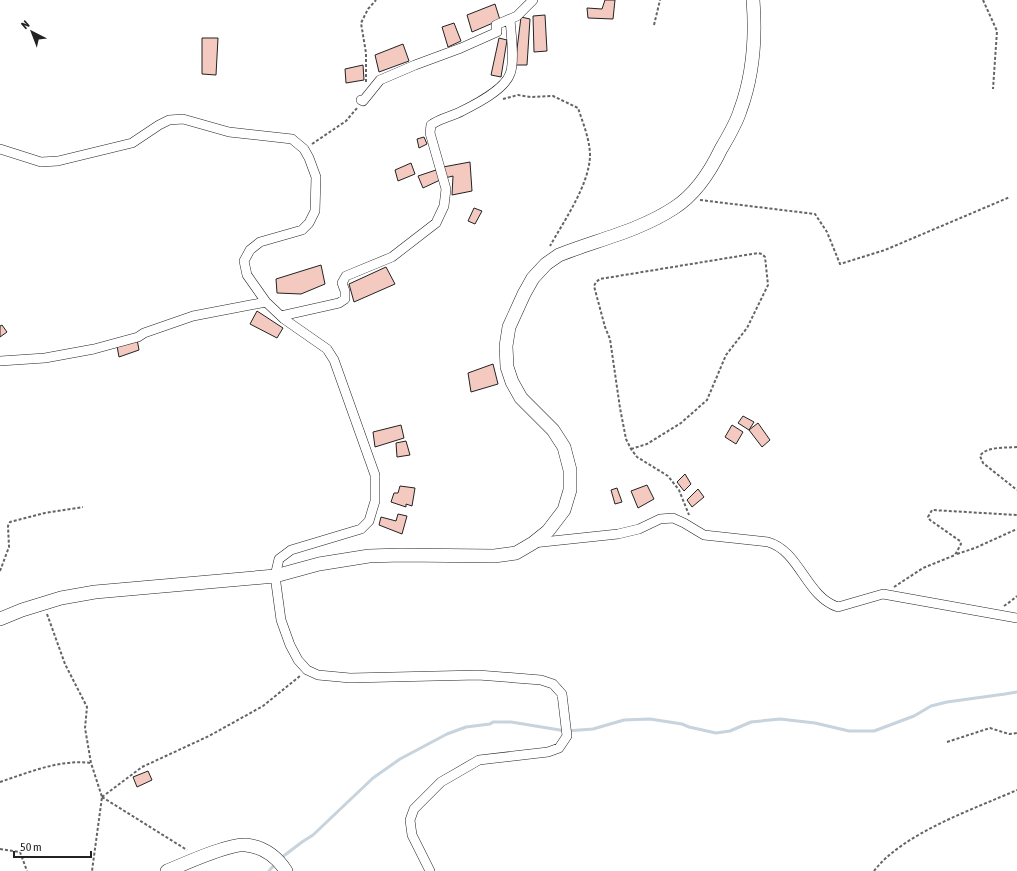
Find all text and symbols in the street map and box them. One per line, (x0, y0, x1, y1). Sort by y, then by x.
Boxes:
north arrow (12, 12, 52, 52)
text: N (19, 18, 32, 31)
scale bar (14, 833, 91, 859)
text: 50 m (20, 840, 42, 854)

